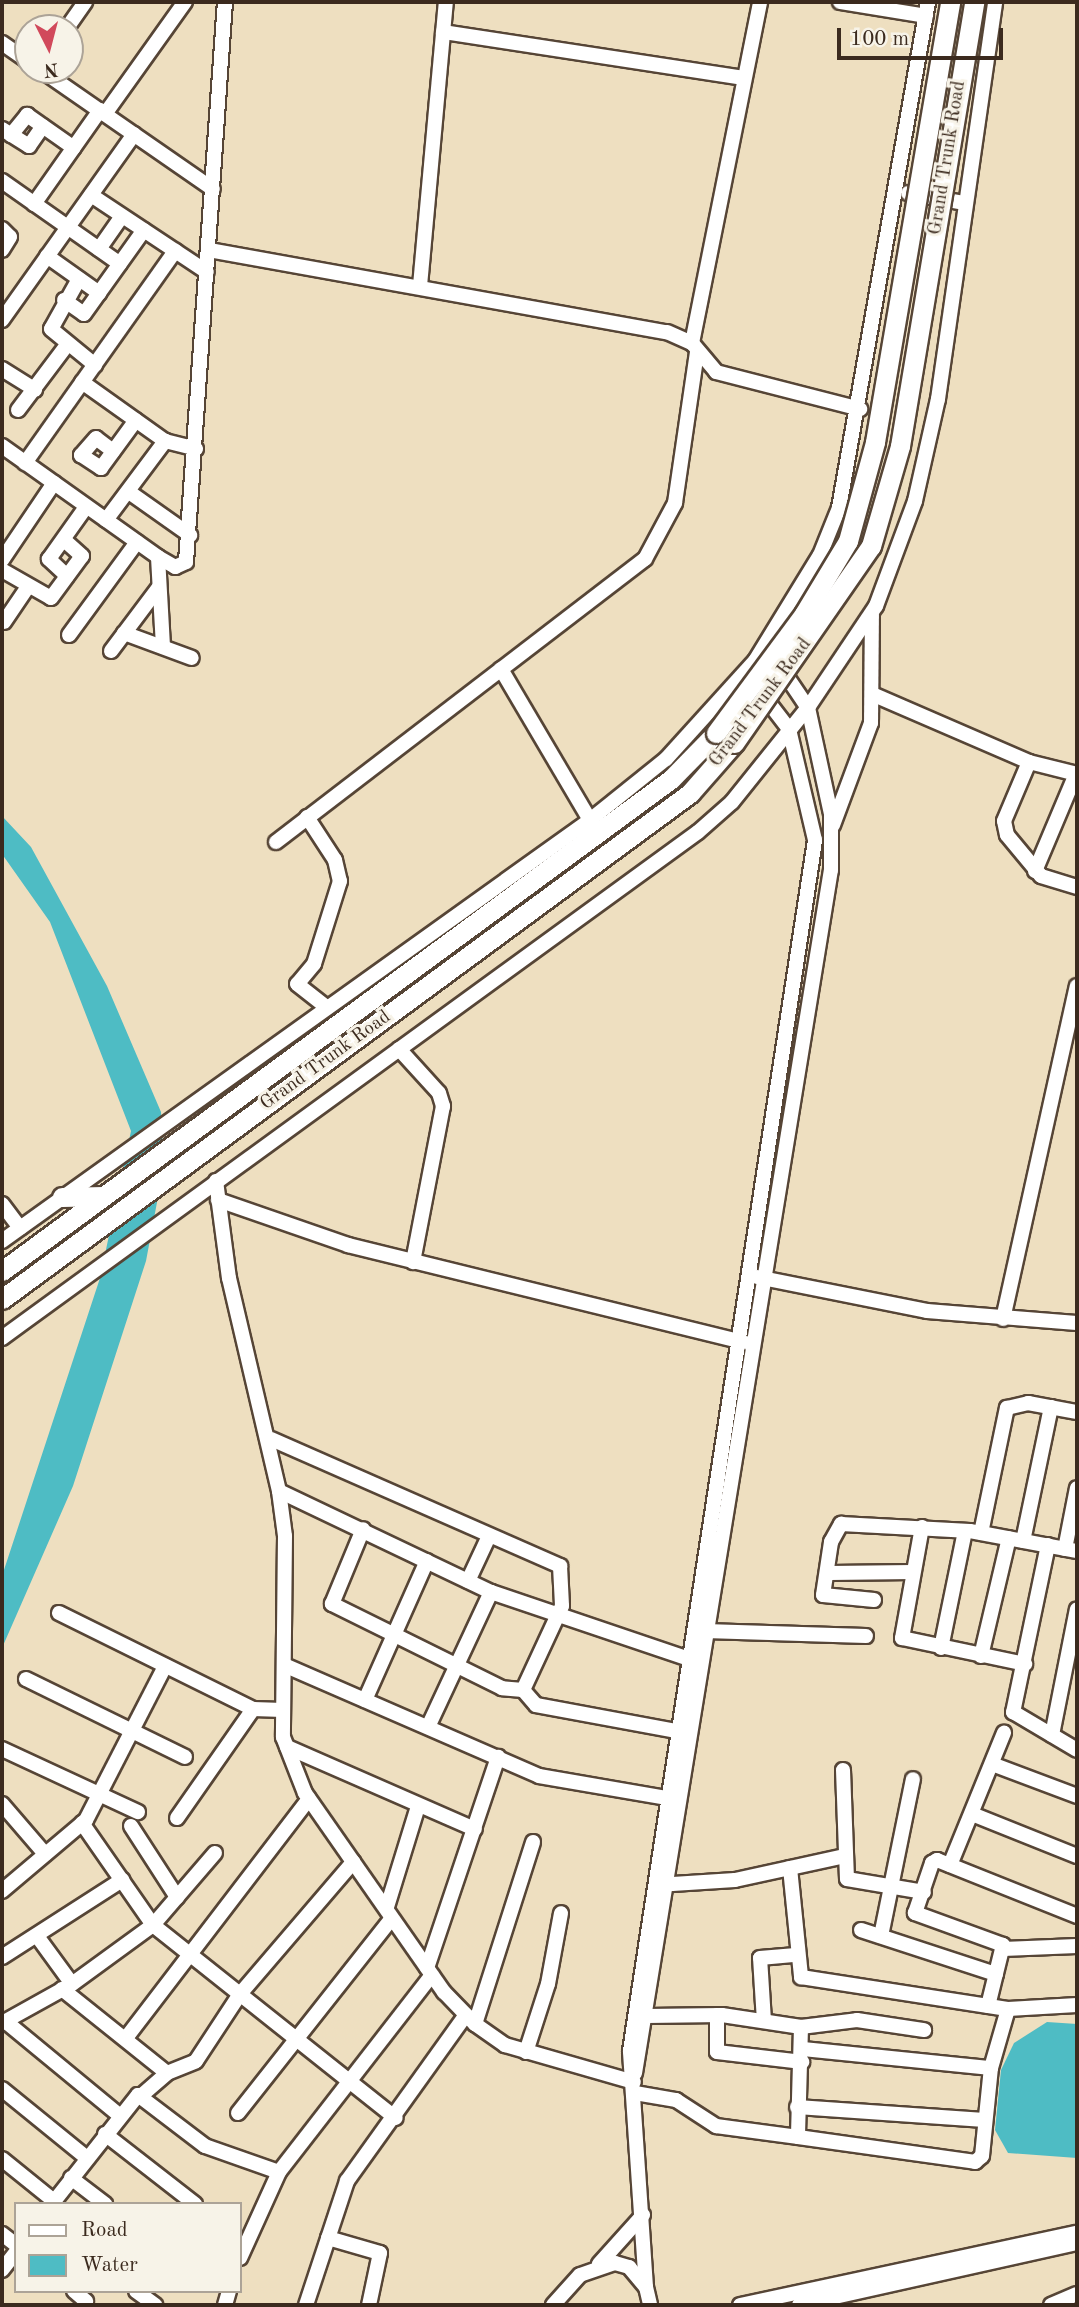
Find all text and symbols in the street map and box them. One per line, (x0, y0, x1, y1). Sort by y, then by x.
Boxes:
north arrow (14, 14, 84, 84)
scale bar (841, 14, 1007, 58)
text: 100 m (850, 29, 909, 50)
text: N (43, 58, 59, 79)
street label: Grand Trunk Road (925, 79, 971, 237)
street label: Grand Trunk Road (705, 634, 817, 772)
street label: Grand Trunk Road (256, 1006, 396, 1116)
legend (14, 2202, 242, 2293)
text: Road (81, 2220, 128, 2241)
text: Water (81, 2255, 138, 2276)

